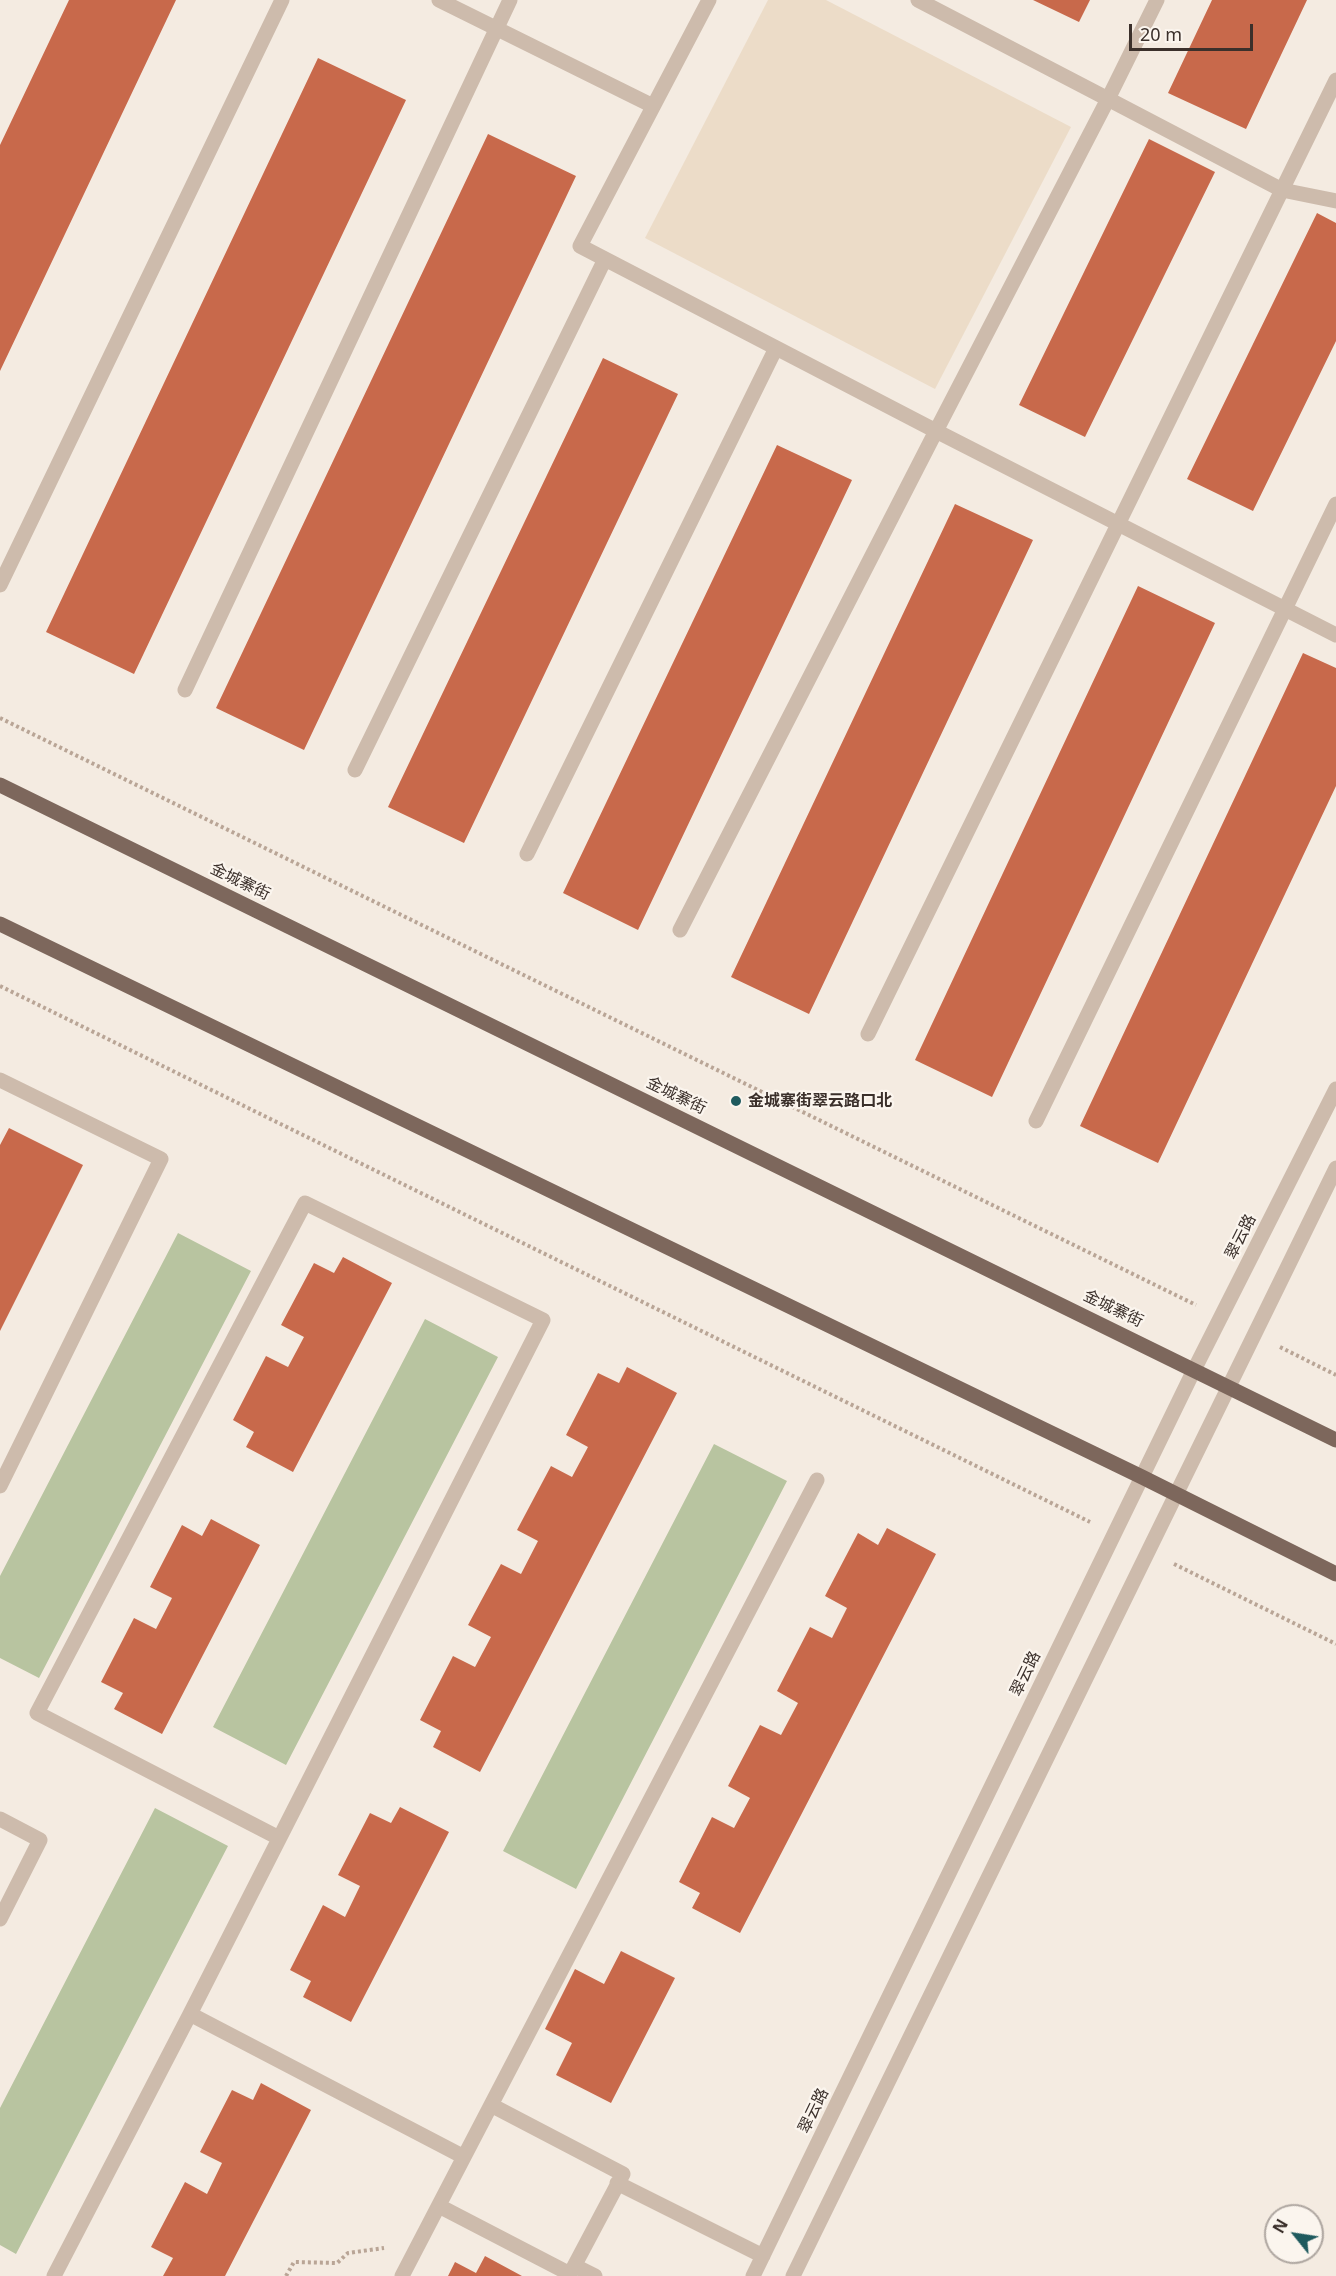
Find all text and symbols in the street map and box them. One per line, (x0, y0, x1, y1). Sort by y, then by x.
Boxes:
scale bar (1132, 12, 1256, 50)
text: 20 m (1140, 22, 1182, 46)
street label: 金城寨街 (207, 859, 273, 905)
street label: 金城寨街 (643, 1073, 709, 1119)
place label: 金城寨街翠云路口北 (748, 1091, 892, 1111)
marker: 金城寨街翠云路口北 (729, 1094, 743, 1108)
street label: 翠云路 (1222, 1211, 1260, 1263)
street label: 金城寨街 (1080, 1286, 1146, 1332)
street label: 翠云路 (1007, 1648, 1045, 1700)
street label: 翠云路 (795, 2085, 833, 2137)
north arrow (1264, 2204, 1324, 2264)
text: N (1267, 2215, 1293, 2237)

